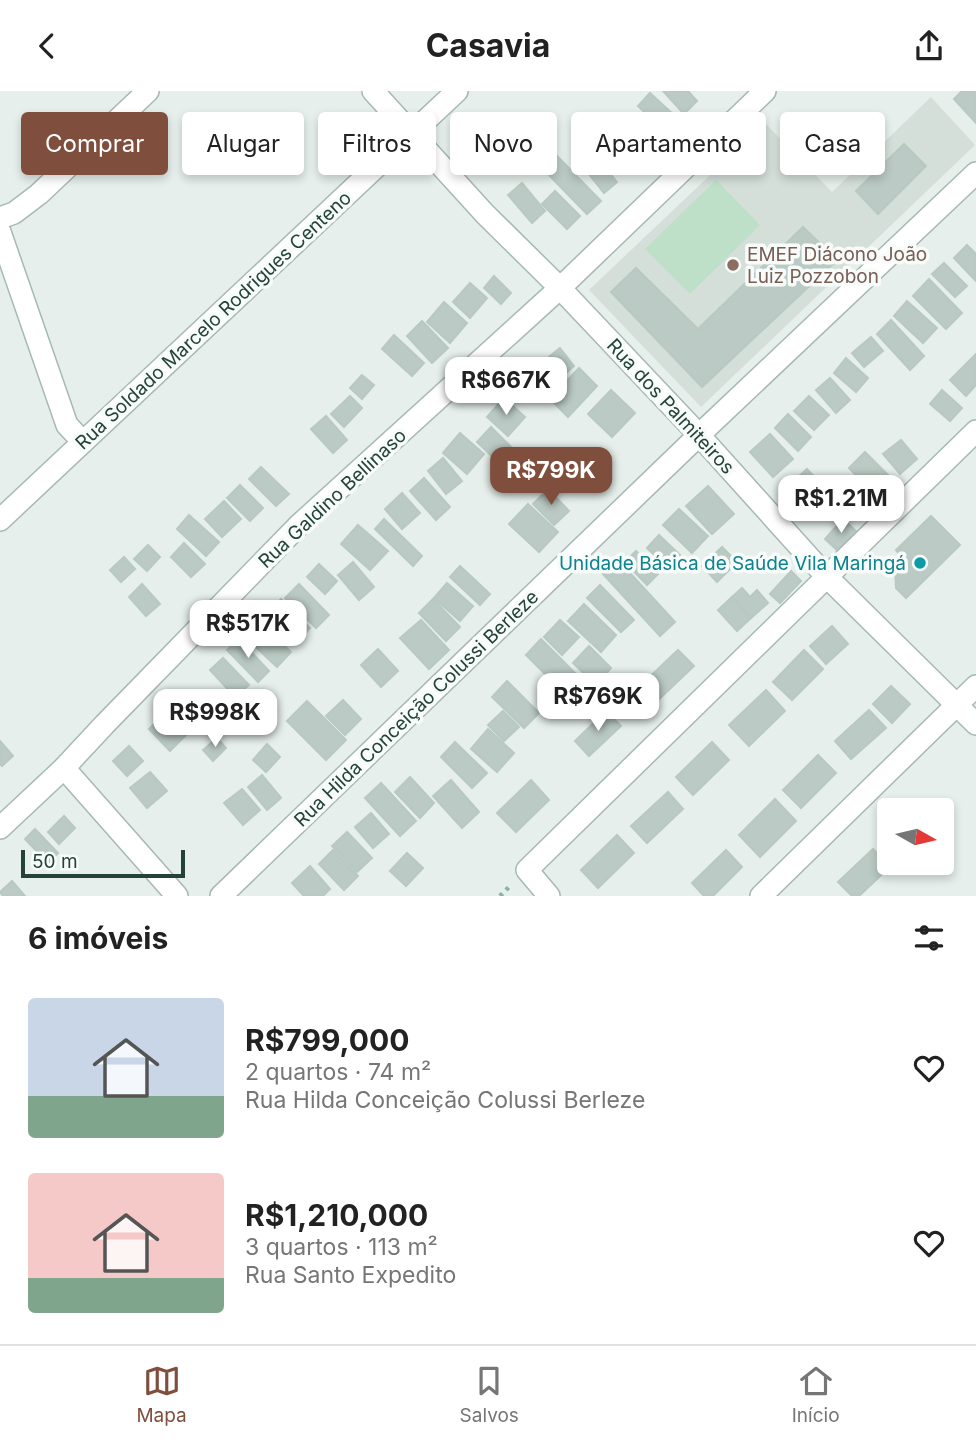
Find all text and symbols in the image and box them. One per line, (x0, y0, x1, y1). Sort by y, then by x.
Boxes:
text: Casavia (426, 26, 550, 65)
icon: back (28, 27, 66, 65)
icon: share (910, 27, 948, 65)
chip: Comprar (21, 112, 168, 175)
chip: Alugar (182, 112, 304, 175)
chip: Filtros (318, 112, 436, 175)
chip: Novo (450, 112, 557, 175)
chip: Apartamento (571, 112, 766, 175)
chip: Casa (780, 112, 885, 175)
street label: Rua Soldado Marcelo Rodrigues Centeno (71, 186, 356, 454)
place label: EMEF Diácono João Luiz Pozzobon (747, 243, 927, 288)
marker: EMEF Diácono João Luiz Pozzobon (725, 257, 741, 273)
street label: Rua dos Palmiteiros (602, 334, 739, 479)
pin: R$667K (449, 357, 563, 417)
text: R$667K (461, 366, 551, 394)
street label: Rua Galdino Bellinaso (254, 424, 411, 573)
pin: R$799K (494, 447, 608, 507)
text: R$799K (506, 456, 596, 484)
pin: R$1.21M (776, 475, 906, 535)
text: R$1.21M (794, 484, 888, 512)
place label: Unidade Básica de Saúde Vila Maringá (559, 552, 906, 575)
marker: Unidade Básica de Saúde Vila Maringá (912, 555, 928, 571)
street label: Rua Hilda Conceição Colussi Berleze (289, 585, 543, 831)
pin: R$517K (191, 601, 305, 660)
text: R$517K (206, 609, 290, 637)
pin: R$769K (541, 673, 655, 733)
text: R$769K (553, 682, 643, 710)
pin: R$998K (158, 689, 272, 749)
text: R$998K (169, 698, 261, 726)
north arrow (877, 798, 954, 875)
map controls (877, 798, 954, 875)
scale bar (21, 847, 186, 879)
text: 50 m (32, 850, 78, 873)
icon: filters (910, 919, 948, 957)
text: 6 imóveis (28, 920, 168, 956)
text: R$799,000 (245, 1022, 409, 1058)
icon: home (84, 1026, 168, 1110)
icon: heart (910, 1049, 948, 1087)
text: 2 quartos · 74 m² (245, 1058, 431, 1086)
text: Rua Hilda Conceição Colussi Berleze (245, 1086, 645, 1114)
text: R$1,210,000 (245, 1197, 428, 1233)
icon: home (84, 1201, 168, 1285)
icon: heart (910, 1224, 948, 1262)
text: 3 quartos · 113 m² (245, 1233, 438, 1261)
text: Rua Santo Expedito (245, 1261, 456, 1289)
tab: Mapa (136, 1362, 187, 1427)
tab: Salvos (460, 1362, 519, 1427)
tab: Início (792, 1362, 840, 1427)

